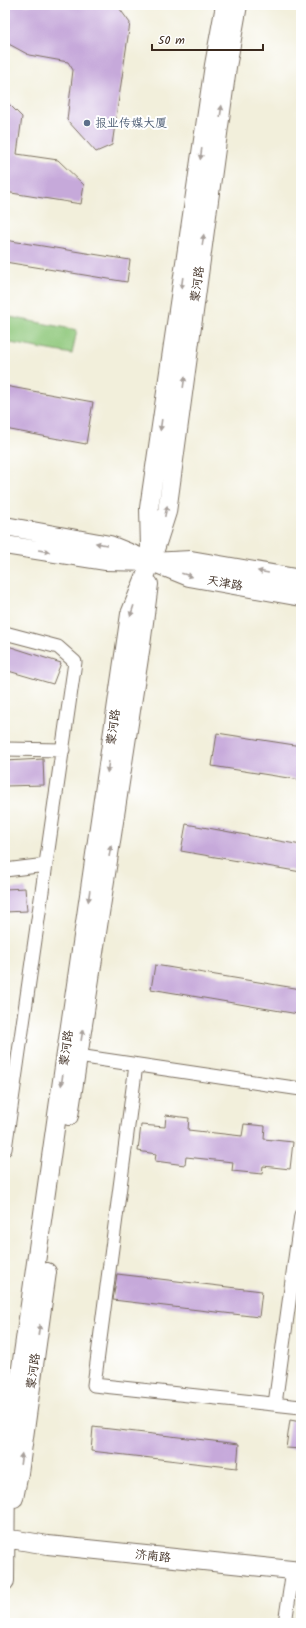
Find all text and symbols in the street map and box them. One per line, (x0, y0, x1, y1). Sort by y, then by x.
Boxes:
scale bar (152, 26, 263, 52)
text: 50 m (158, 31, 185, 50)
one-way arrow (218, 105, 224, 117)
place label: 报业传媒大厦 (95, 114, 167, 133)
marker: 报业传媒大厦 (82, 118, 92, 128)
one-way arrow (198, 148, 204, 160)
one-way arrow (200, 234, 206, 246)
street label: 蒙河路 (186, 265, 209, 303)
one-way arrow (179, 277, 185, 289)
one-way arrow (181, 376, 187, 389)
one-way arrow (158, 419, 164, 431)
one-way arrow (164, 505, 170, 517)
one-way arrow (95, 540, 107, 546)
one-way arrow (37, 548, 50, 554)
one-way arrow (256, 569, 269, 575)
street label: 天津路 (206, 571, 244, 596)
one-way arrow (182, 572, 194, 578)
one-way arrow (128, 606, 134, 618)
street label: 蒙河路 (102, 708, 125, 746)
one-way arrow (104, 761, 110, 773)
one-way arrow (107, 845, 113, 857)
one-way arrow (86, 890, 92, 902)
street label: 蒙河路 (55, 1029, 78, 1067)
one-way arrow (79, 1029, 85, 1041)
one-way arrow (59, 1074, 65, 1086)
one-way arrow (36, 1324, 42, 1336)
street label: 蒙河路 (22, 1352, 45, 1390)
one-way arrow (18, 1453, 24, 1465)
street label: 济南路 (134, 1545, 172, 1568)

